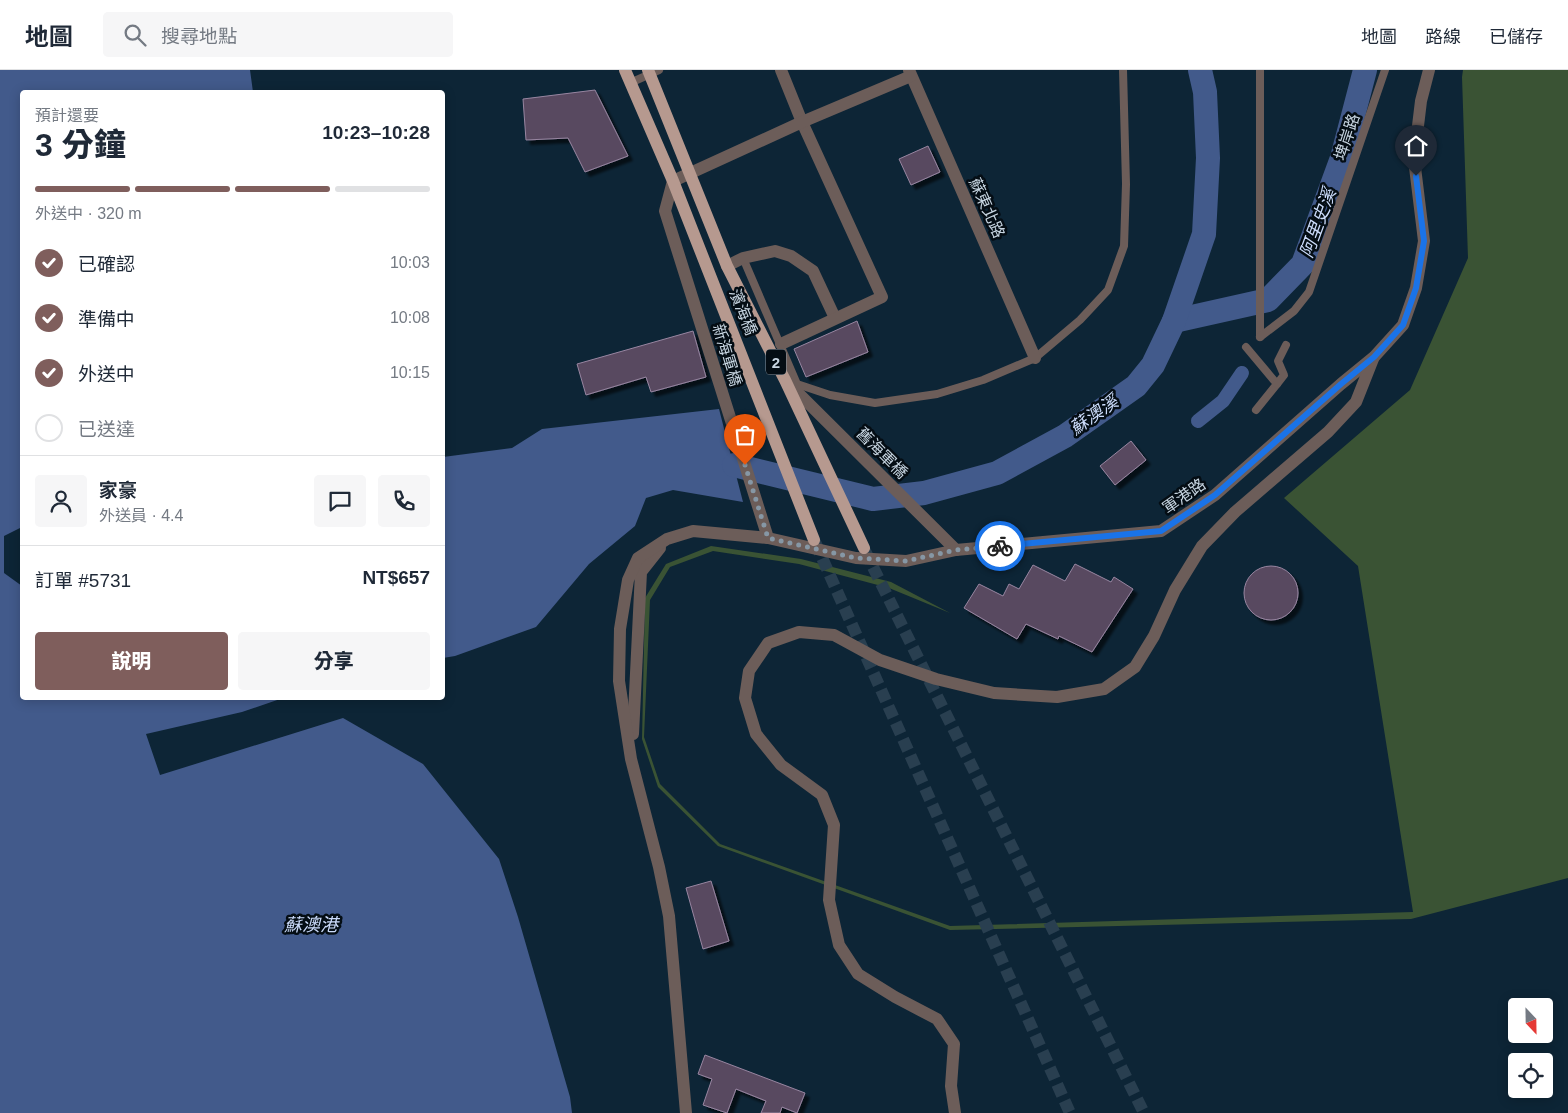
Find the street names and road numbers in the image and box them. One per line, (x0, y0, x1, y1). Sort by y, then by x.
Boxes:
street label: 埤岸路 (1331, 112, 1363, 162)
street label: 蘇東北路 (966, 175, 1008, 241)
street label: 濱海橋 (726, 287, 760, 337)
street label: 新海軍橋 (710, 322, 744, 388)
road number: 2 (766, 350, 786, 374)
street label: 舊海軍橋 (853, 424, 911, 482)
street label: 軍港路 (1159, 475, 1209, 517)

